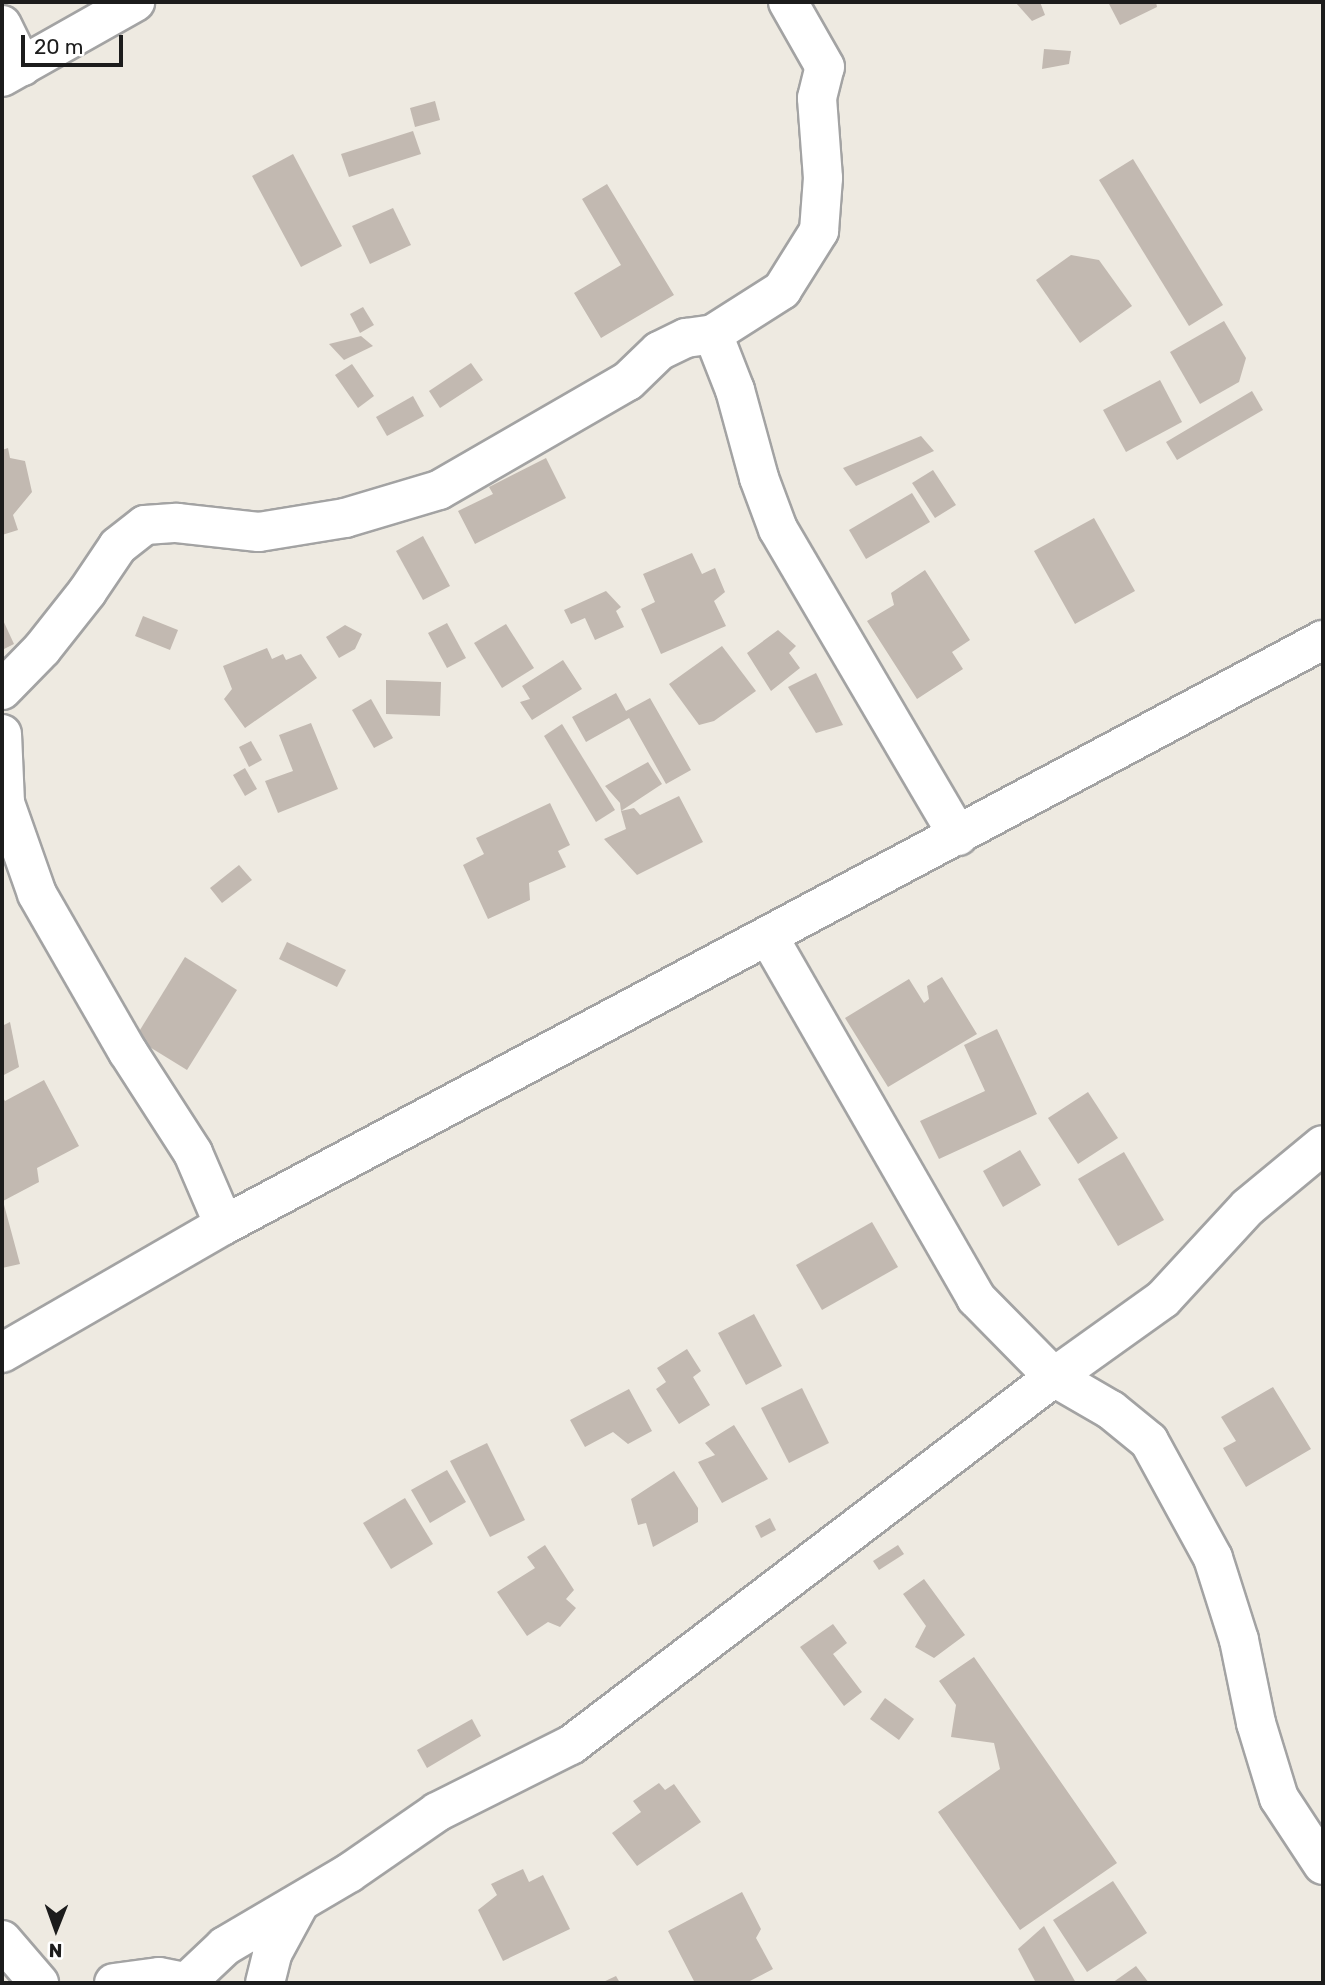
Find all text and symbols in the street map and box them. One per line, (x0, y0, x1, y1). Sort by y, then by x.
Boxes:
scale bar (24, 21, 126, 65)
text: 20 m (34, 34, 83, 59)
north arrow (21, 1894, 91, 1964)
text: N (49, 1939, 63, 1962)

